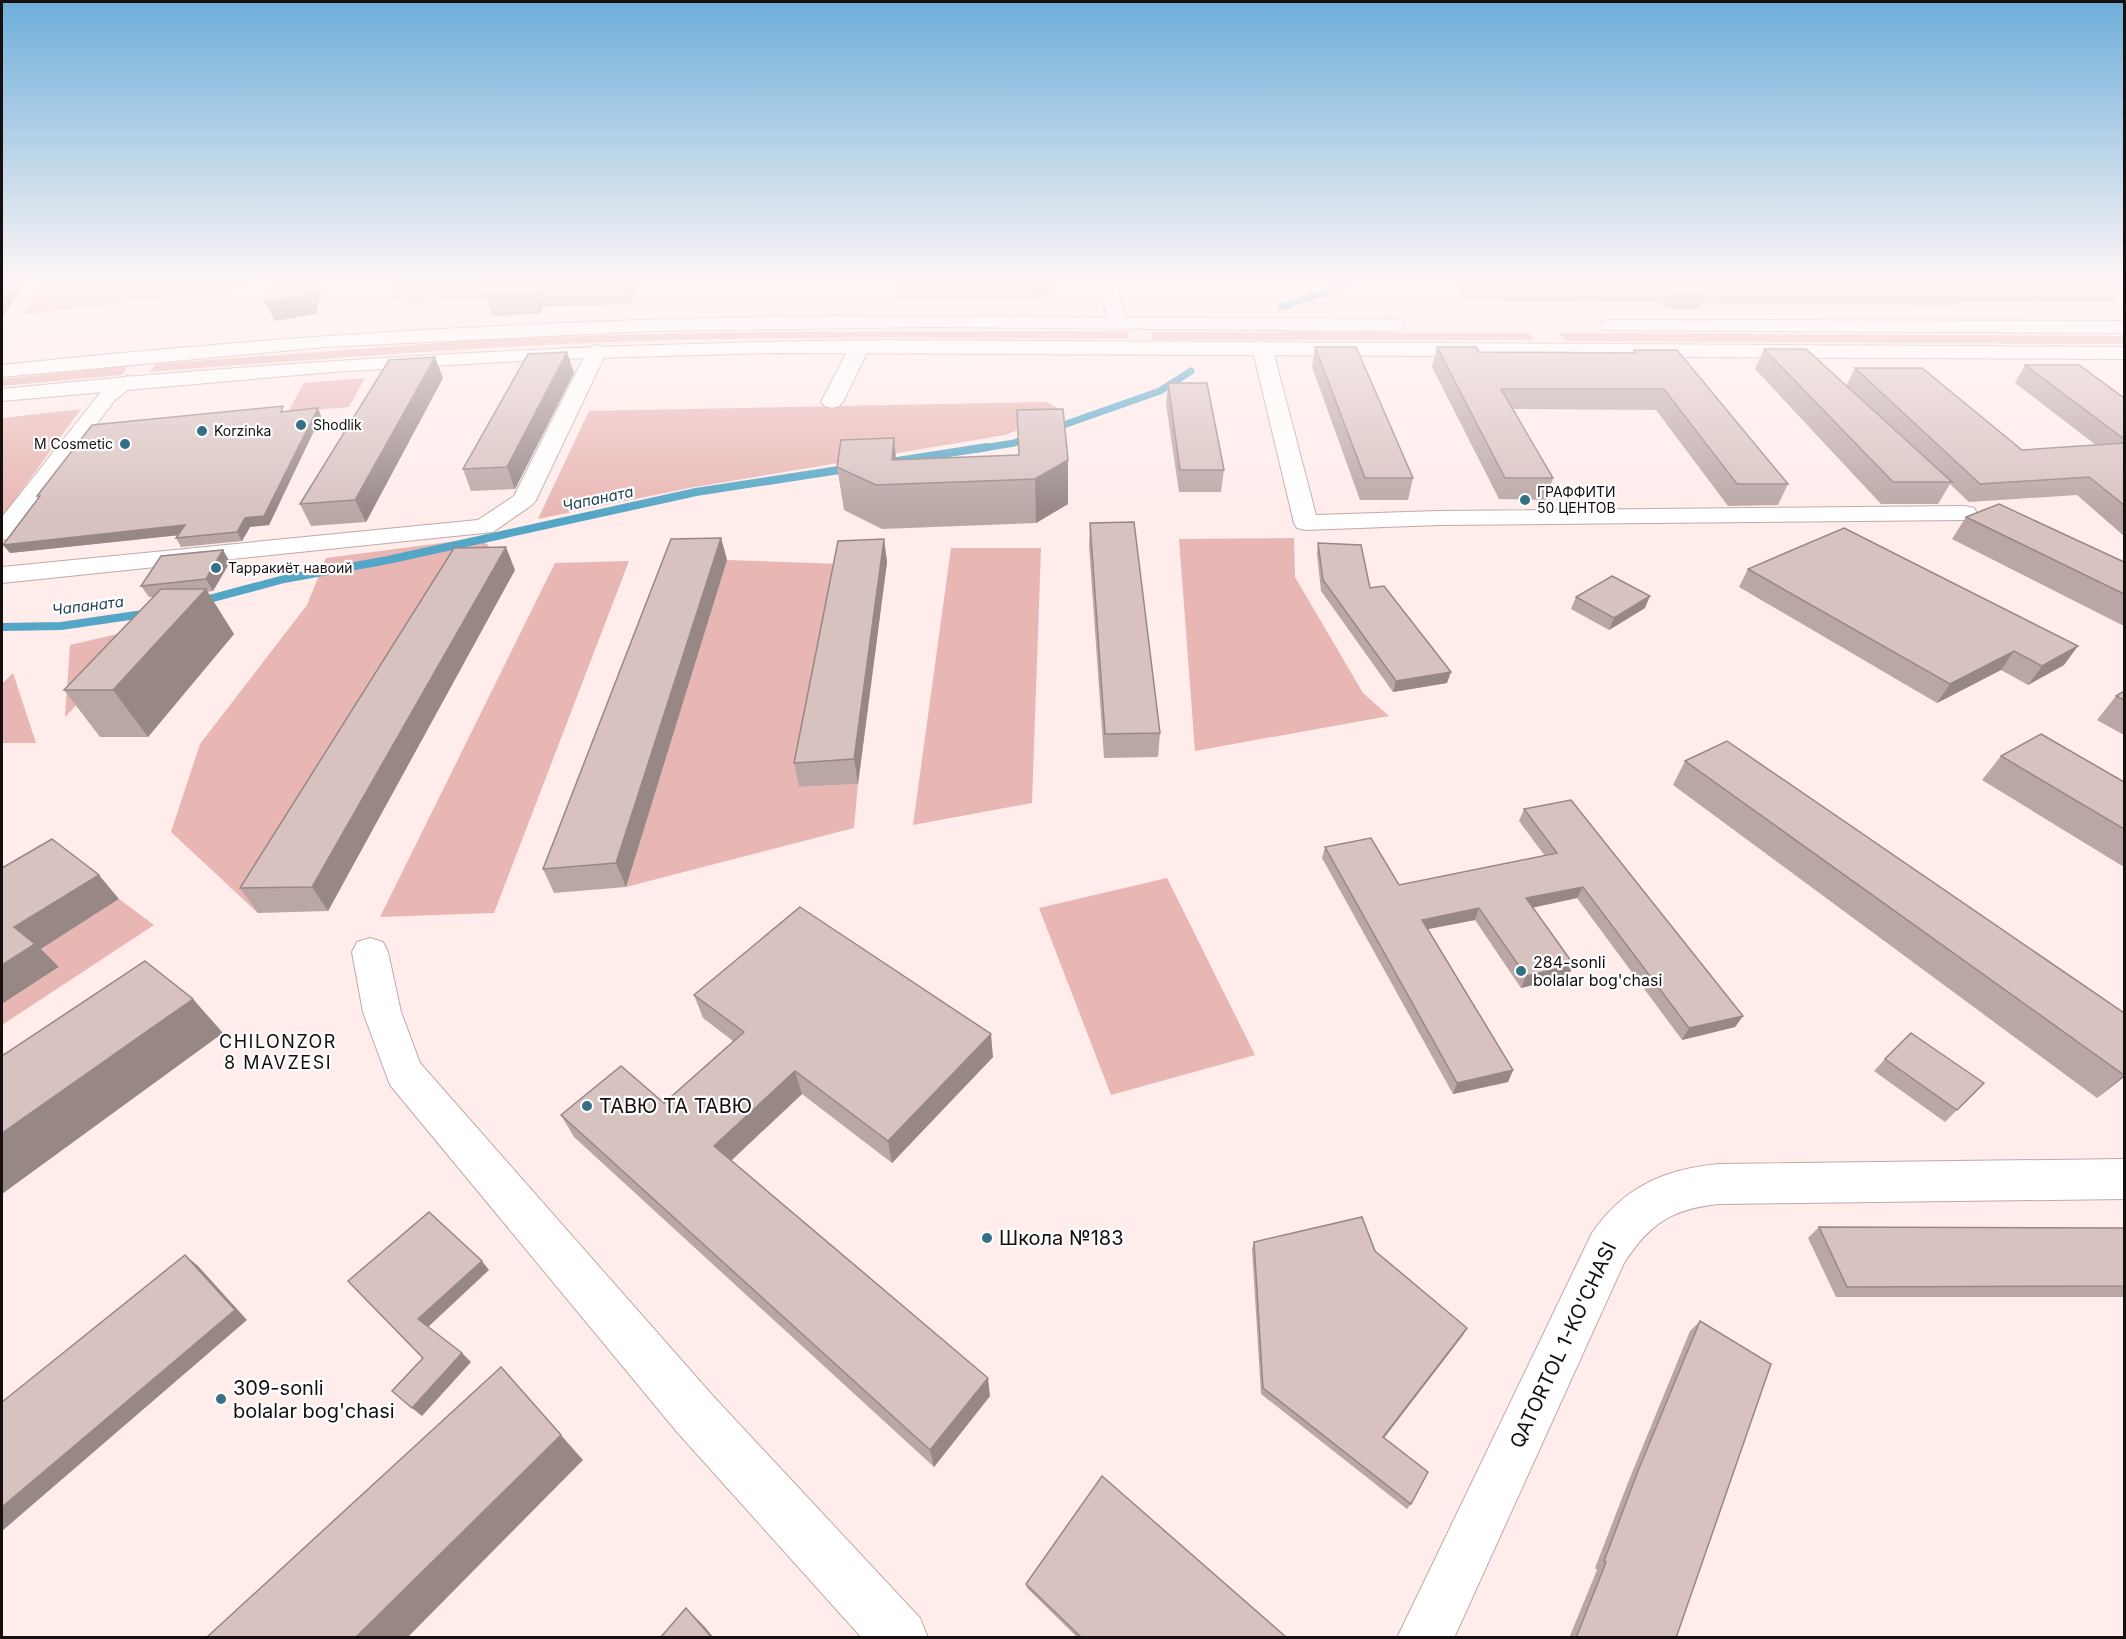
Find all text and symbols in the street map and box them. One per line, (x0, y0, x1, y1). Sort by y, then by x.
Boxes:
place label: Shodlik (313, 416, 362, 433)
marker: Shodlik (294, 418, 308, 432)
place label: Korzinka (214, 422, 271, 439)
marker: Korzinka (195, 424, 209, 438)
place label: M Cosmetic (34, 435, 113, 452)
marker: M Cosmetic (118, 437, 132, 451)
water label: Чапаната (561, 482, 635, 515)
place label: ГРАФФИТИ 50 ЦЕНТОВ (1537, 483, 1616, 516)
marker: ГРАФФИТИ 50 ЦЕНТОВ (1518, 493, 1532, 507)
place label: Тарракиёт навоий (228, 559, 353, 576)
marker: Тарракиёт навоий (209, 561, 223, 575)
water label: Чапаната (51, 592, 125, 619)
place label: 284-sonli bolalar bog'chasi (1533, 952, 1662, 990)
marker: 284-sonli bolalar bog'chasi (1514, 964, 1528, 978)
district label: CHILONZOR 8 MAVZESI (219, 1031, 337, 1073)
place label: ТАВЮ ТА ТАВЮ (599, 1094, 752, 1118)
marker: ТАВЮ ТА ТАВЮ (580, 1099, 594, 1113)
place label: Школа №183 (999, 1226, 1124, 1250)
marker: Школа №183 (980, 1231, 994, 1245)
street label: QATORTOL 1-KO'CHASI (1505, 1238, 1621, 1452)
place label: 309-sonli bolalar bog'chasi (233, 1376, 395, 1423)
marker: 309-sonli bolalar bog'chasi (214, 1392, 228, 1406)

